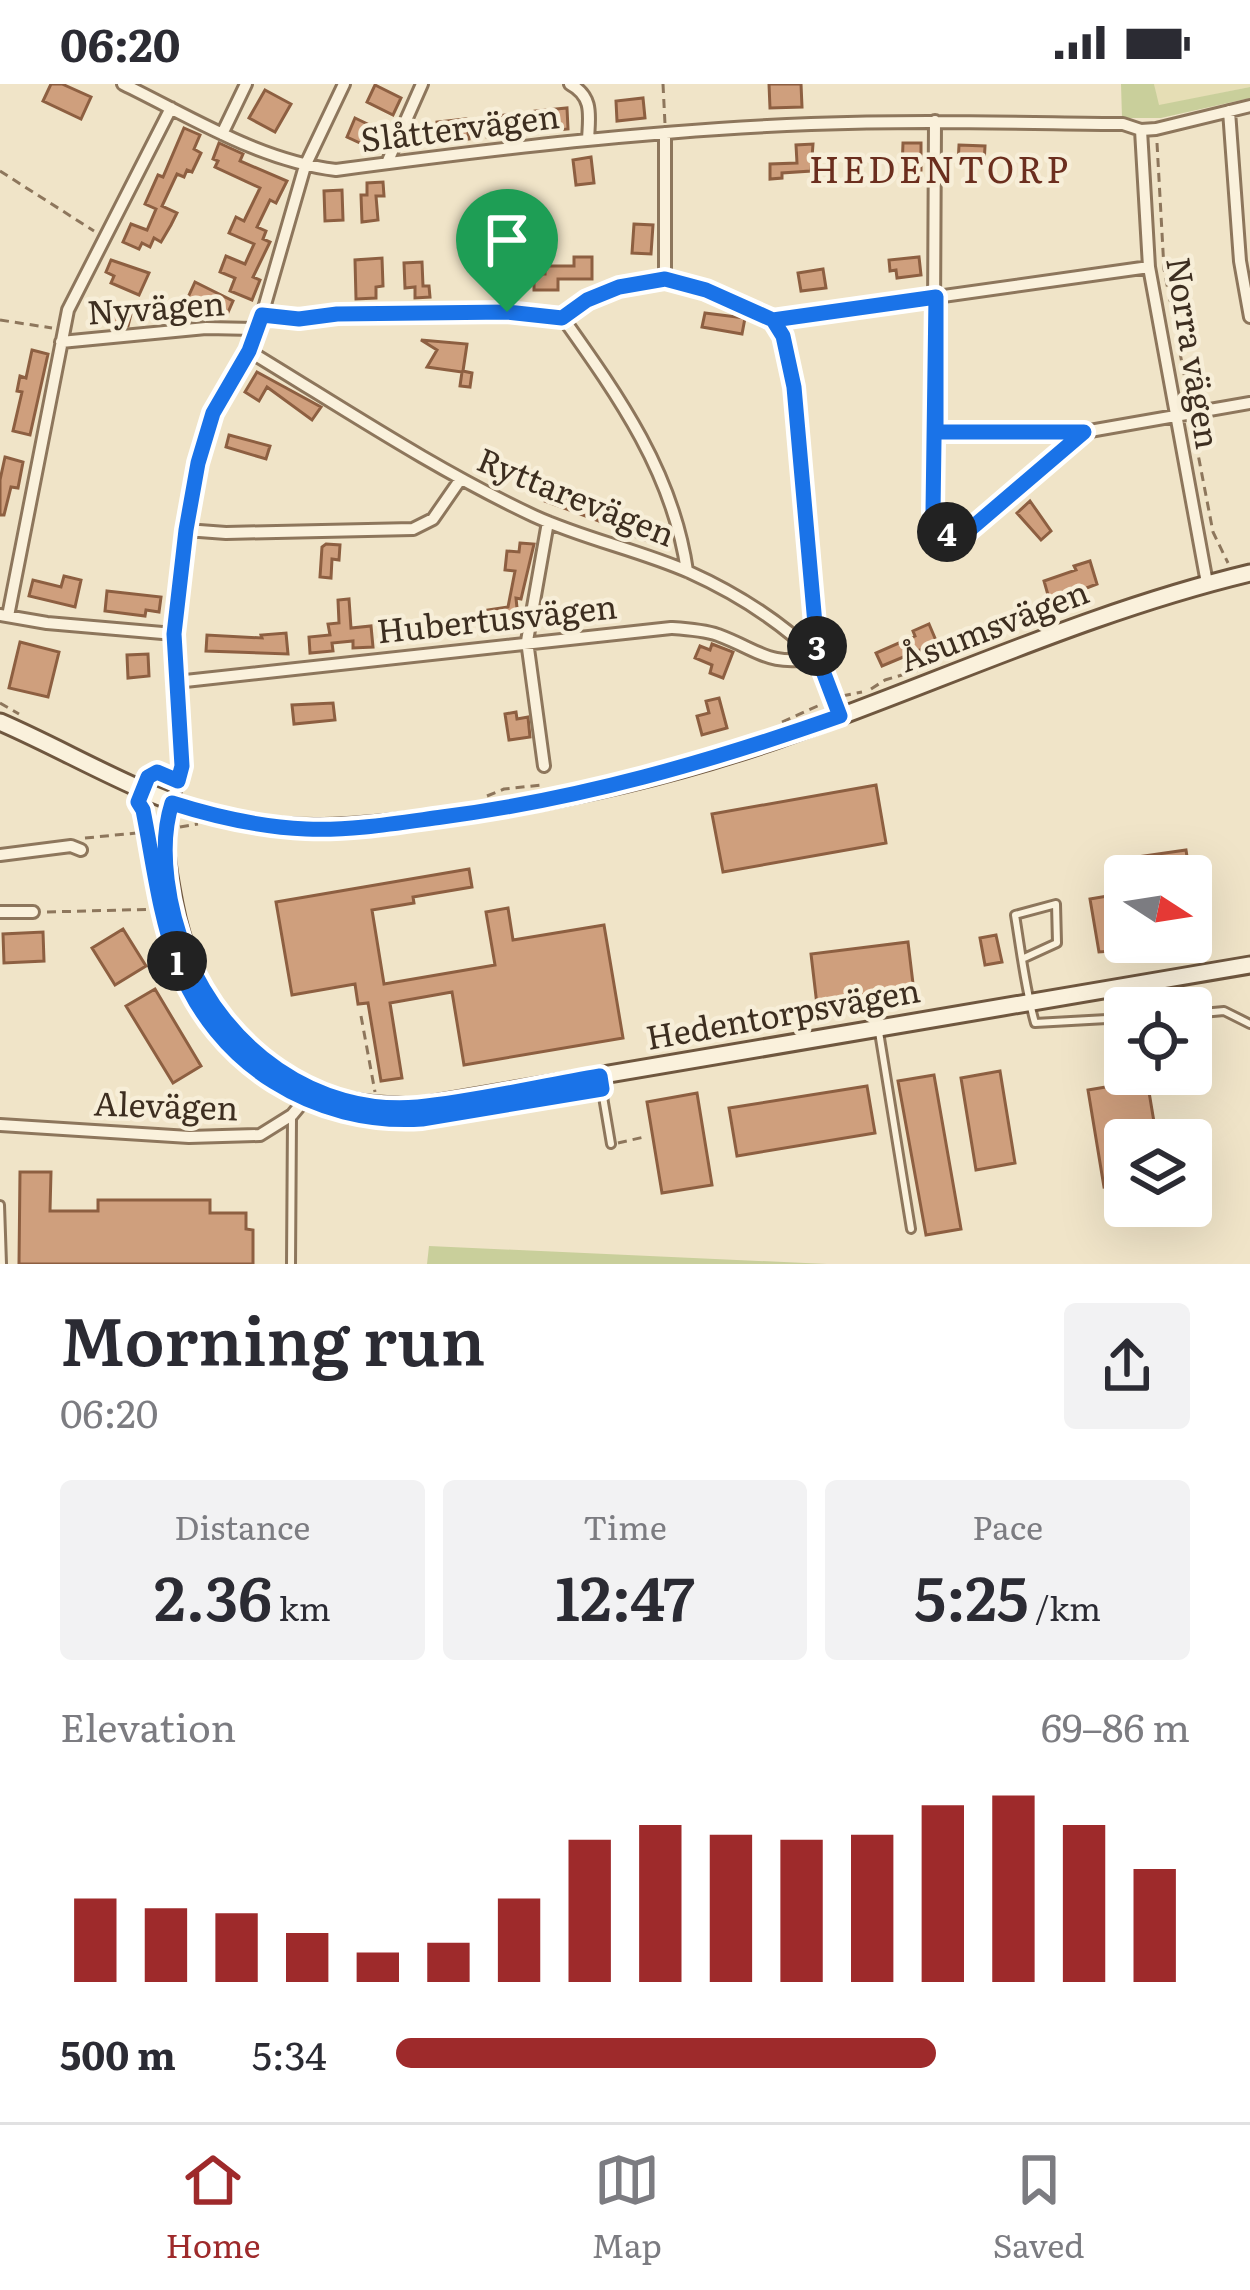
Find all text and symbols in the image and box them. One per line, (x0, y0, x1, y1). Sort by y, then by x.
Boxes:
text: 06:20 (60, 9, 180, 76)
street label: Slåttervägen (358, 89, 562, 162)
district label: HEDENTORP (809, 141, 1071, 194)
pin (456, 189, 558, 312)
icon: arrive (474, 207, 540, 273)
street label: Norra vägen (1156, 253, 1235, 452)
street label: Nyvägen (85, 276, 226, 335)
street label: Ryttarevägen (471, 433, 683, 557)
pin: 4 (917, 502, 977, 562)
text: 4 (937, 507, 957, 556)
street label: Åsumsvägen (891, 565, 1095, 682)
street label: Hubertusvägen (374, 580, 619, 653)
pin: 3 (787, 616, 847, 676)
text: 3 (808, 621, 826, 670)
north arrow (1104, 855, 1212, 963)
map controls (1104, 855, 1212, 1227)
pin: 1 (147, 931, 207, 991)
text: 1 (170, 936, 184, 985)
street label: Hedentorpsvägen (642, 963, 923, 1060)
button: locate (1104, 987, 1212, 1095)
street label: Alevägen (93, 1076, 239, 1131)
button: layers (1104, 1119, 1212, 1227)
text: Morning run (60, 1288, 485, 1386)
button: share (1064, 1303, 1190, 1429)
text: 06:20 (60, 1382, 158, 1440)
text: Distance (174, 1501, 311, 1550)
text: Time (583, 1501, 667, 1550)
text: Pace (972, 1501, 1043, 1550)
text: 2.36 (154, 1550, 272, 1639)
text: 12:47 (555, 1550, 695, 1639)
text: 5:25 (914, 1550, 1028, 1639)
text: km (272, 1582, 331, 1631)
text: /km (1028, 1582, 1101, 1631)
text: Elevation (60, 1696, 236, 1754)
text: 69–86 m (1041, 1696, 1190, 1754)
text: 500 m (60, 2024, 176, 2082)
text: 5:34 (252, 2024, 327, 2082)
tab: Home (165, 2147, 261, 2268)
tab: Map (592, 2147, 662, 2268)
tab: Saved (993, 2147, 1085, 2268)

